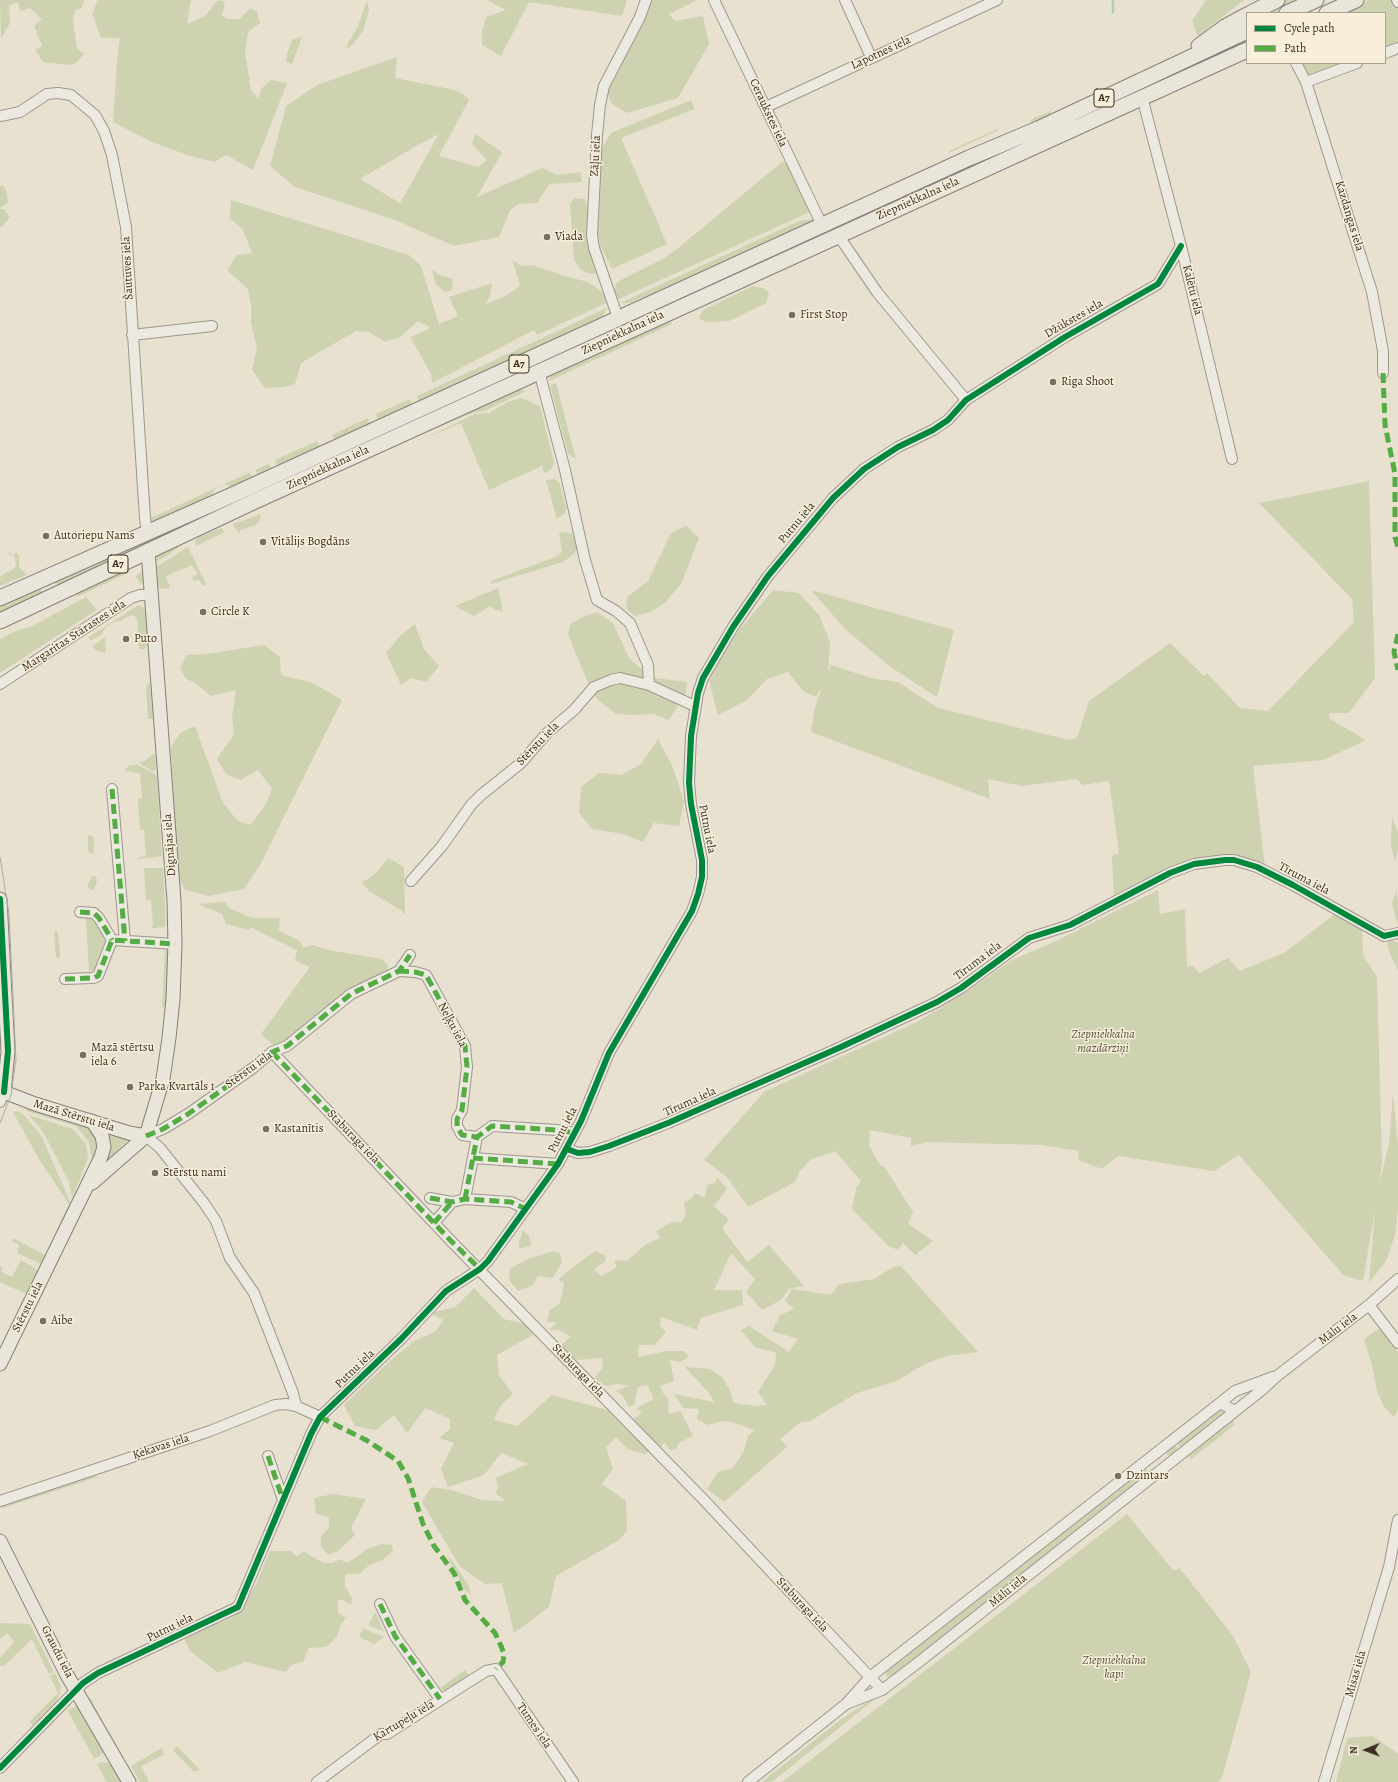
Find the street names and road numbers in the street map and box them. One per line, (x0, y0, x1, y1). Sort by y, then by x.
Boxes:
street label: Lapotnes iela (849, 33, 913, 73)
street label: Ceraukstes iela (746, 77, 790, 149)
road number: A7 (1094, 89, 1114, 107)
street label: Zāļu iela (588, 135, 604, 177)
street label: Ziepniekkalna iela (874, 174, 962, 224)
street label: Kazdangas iela (1331, 179, 1367, 253)
street label: Šautuves iela (119, 236, 137, 300)
street label: Kalētu iela (1179, 263, 1205, 317)
street label: Džūkstes iela (1042, 297, 1106, 341)
street label: Ziepniekkalna iela (579, 308, 667, 358)
road number: A7 (509, 355, 529, 373)
street label: Ziepniekkalna iela (284, 443, 372, 493)
street label: Putnu iela (775, 499, 819, 547)
road number: A7 (108, 555, 128, 573)
street label: Margaritas Stārastes iela (19, 597, 129, 675)
street label: Stērstu iela (514, 719, 562, 769)
street label: Putnu iela (695, 803, 719, 855)
street label: Dignājas iela (161, 813, 179, 877)
street label: Tīruma iela (1276, 860, 1332, 898)
street label: Tīruma iela (951, 938, 1005, 984)
street label: Neļķu iela (434, 1000, 470, 1050)
street label: Stērstu iela (222, 1048, 276, 1092)
street label: Tīruma iela (662, 1084, 718, 1120)
street label: Mazā Stērstu iela (32, 1097, 116, 1135)
street label: Putnu iela (545, 1105, 581, 1155)
street label: Staburaga iela (324, 1107, 382, 1167)
street label: Stērstu iela (9, 1279, 47, 1335)
street label: Mālu iela (1316, 1310, 1360, 1348)
street label: Staburaga iela (549, 1341, 607, 1401)
street label: Putnu iela (332, 1347, 378, 1391)
street label: Ķekavas iela (131, 1431, 191, 1463)
street label: Mālu iela (986, 1571, 1030, 1611)
street label: Staburaga iela (773, 1575, 831, 1635)
street label: Putnu iela (144, 1611, 196, 1645)
street label: Graudu iela (38, 1623, 76, 1681)
street label: Misas iela (1342, 1649, 1370, 1699)
street label: Kartupeļu iela (371, 1697, 437, 1745)
street label: Tumes iela (513, 1700, 555, 1752)

